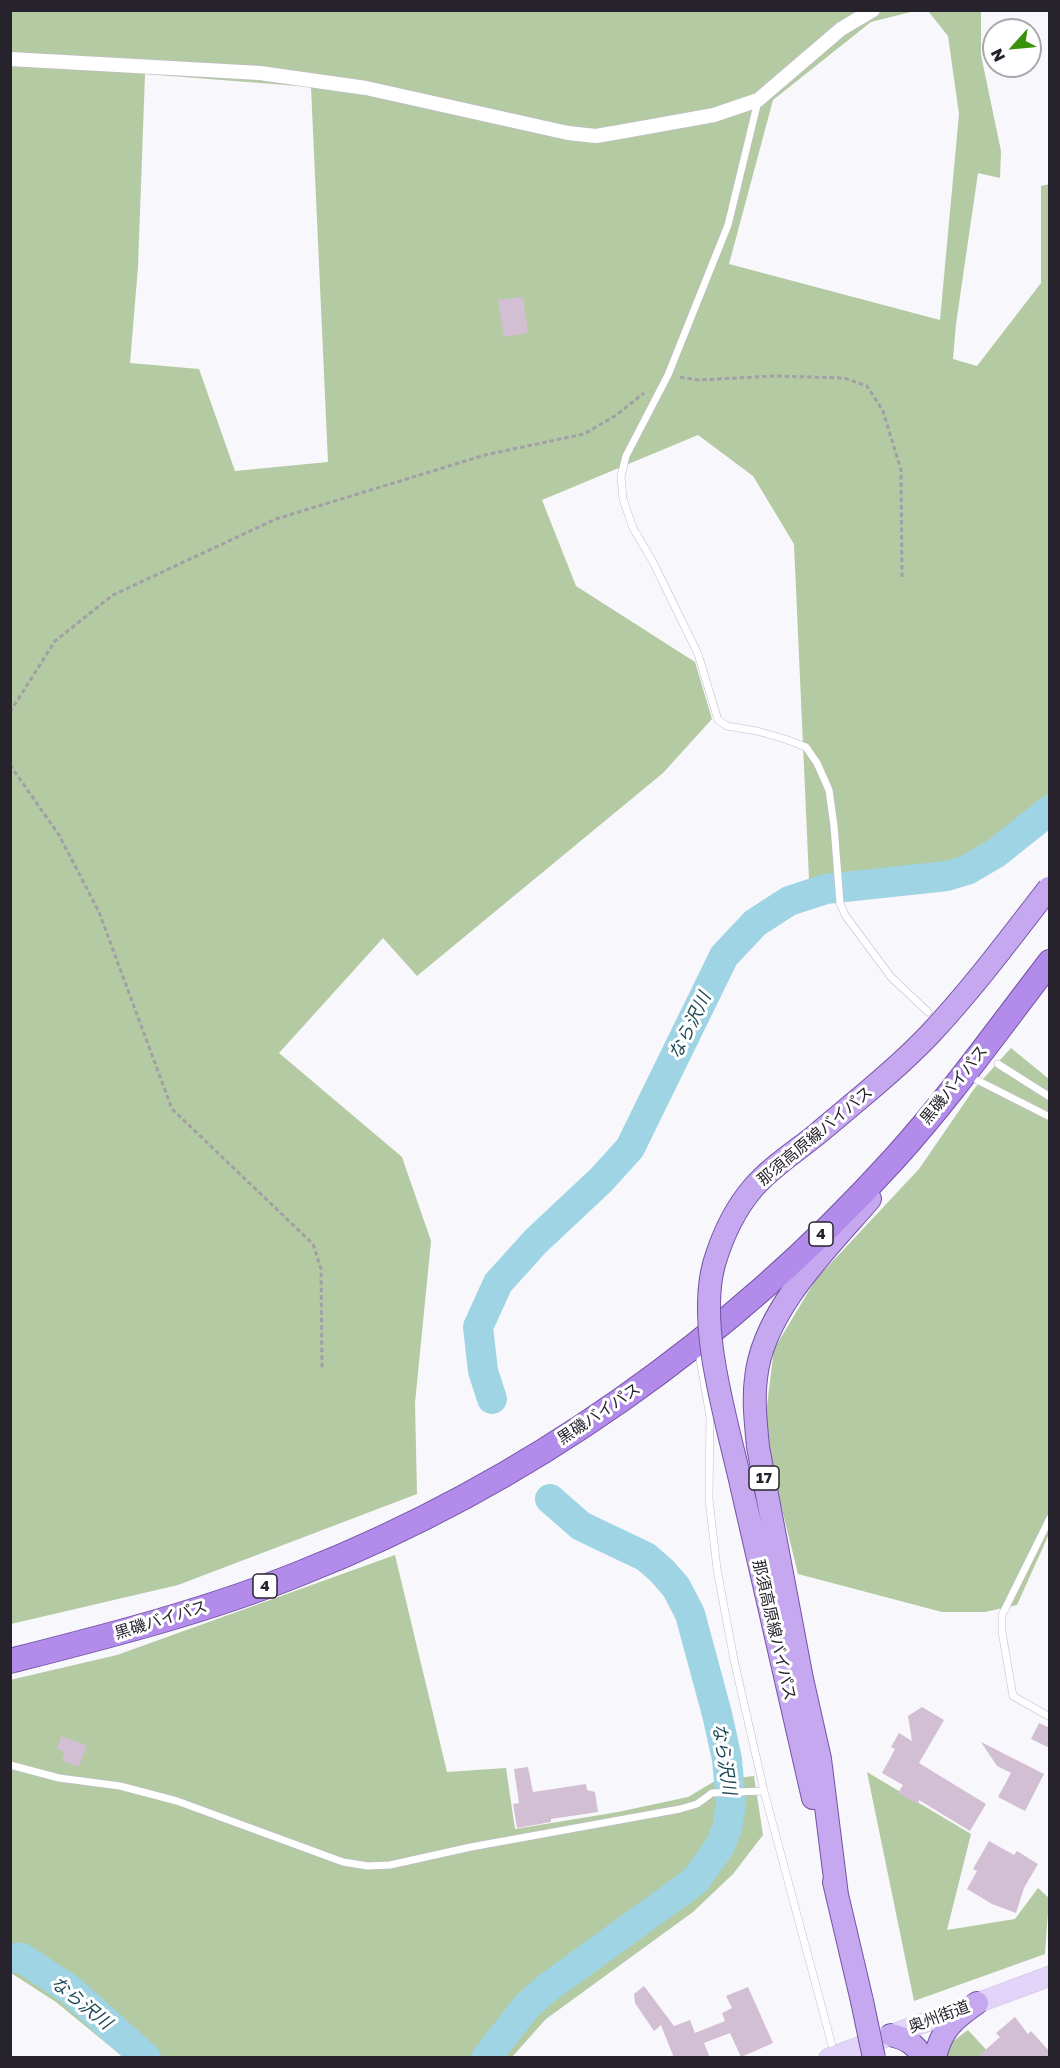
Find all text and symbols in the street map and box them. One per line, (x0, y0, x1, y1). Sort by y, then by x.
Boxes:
north arrow (982, 18, 1042, 78)
text: N (986, 45, 1009, 65)
water label: なら沢川 (665, 989, 715, 1063)
street label: 黒磯バイパス (916, 1042, 992, 1128)
street label: 那須高原線バイパス (754, 1082, 876, 1190)
road number: 4 (809, 1222, 833, 1246)
street label: 黒磯バイパス (554, 1379, 644, 1449)
road number: 17 (749, 1466, 779, 1490)
street label: 那須高原線バイパス (748, 1558, 800, 1702)
road number: 4 (253, 1574, 277, 1598)
street label: 黒磯バイパス (112, 1597, 210, 1643)
water label: なら沢川 (708, 1722, 740, 1796)
water label: なら沢川 (46, 1972, 116, 2034)
street label: 奥州街道 (906, 1997, 972, 2037)

